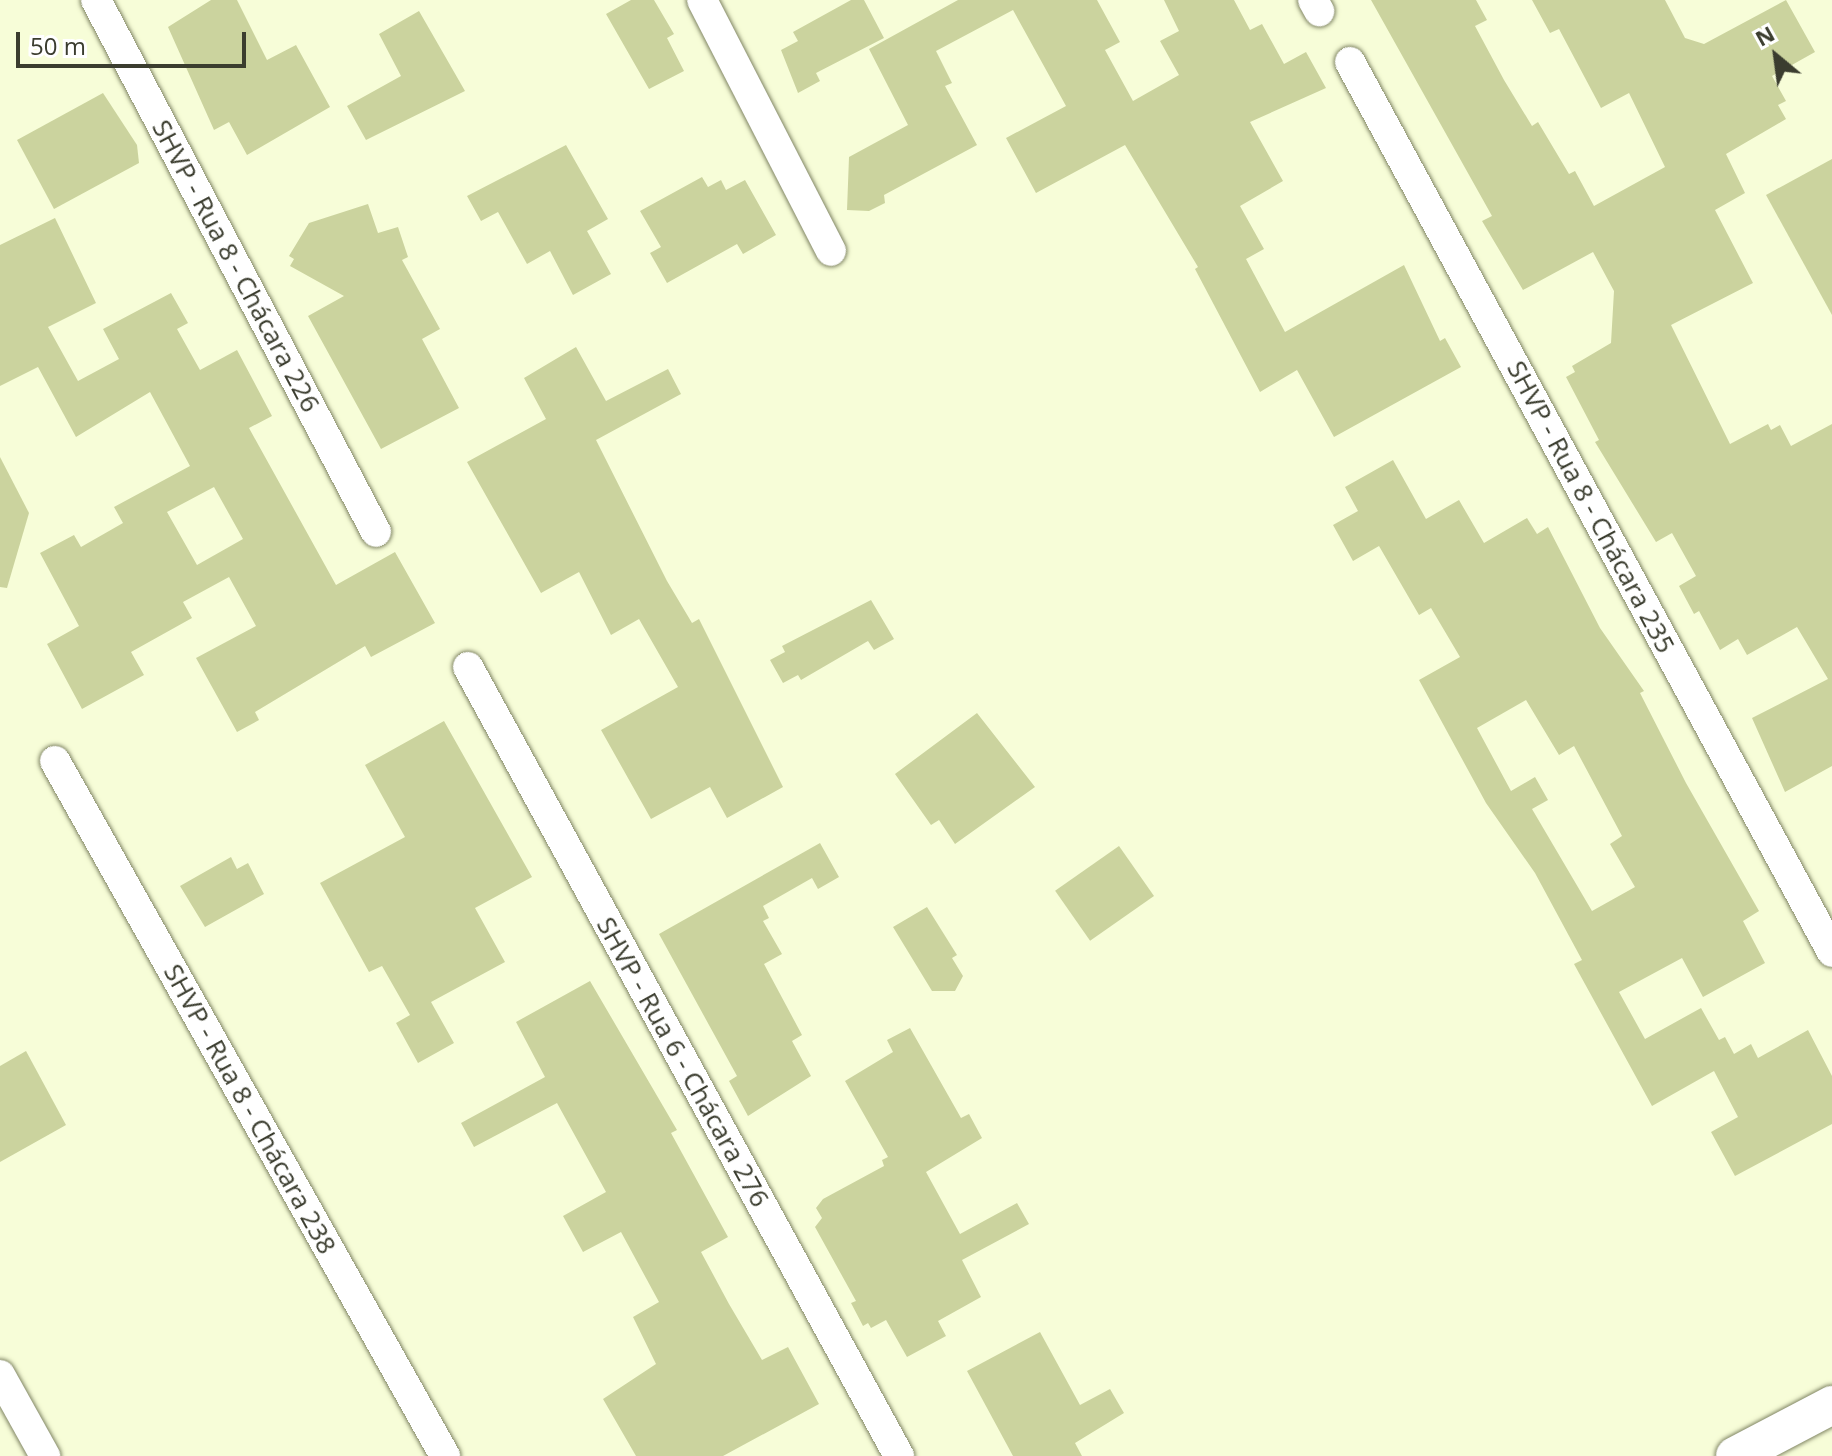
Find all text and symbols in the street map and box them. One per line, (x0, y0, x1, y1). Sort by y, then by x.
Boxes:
scale bar (20, 16, 250, 66)
north arrow (1736, 16, 1816, 96)
text: N (1749, 18, 1779, 52)
text: 50 m (30, 29, 86, 62)
street label: SHVP - Rua 8 - Chácara 226 (146, 115, 326, 417)
street label: SHVP - Rua 8 - Chácara 235 (1501, 356, 1681, 658)
street label: SHVP - Rua 6 - Chácara 276 (590, 912, 776, 1212)
street label: SHVP - Rua 8 - Chácara 238 (157, 959, 343, 1259)

